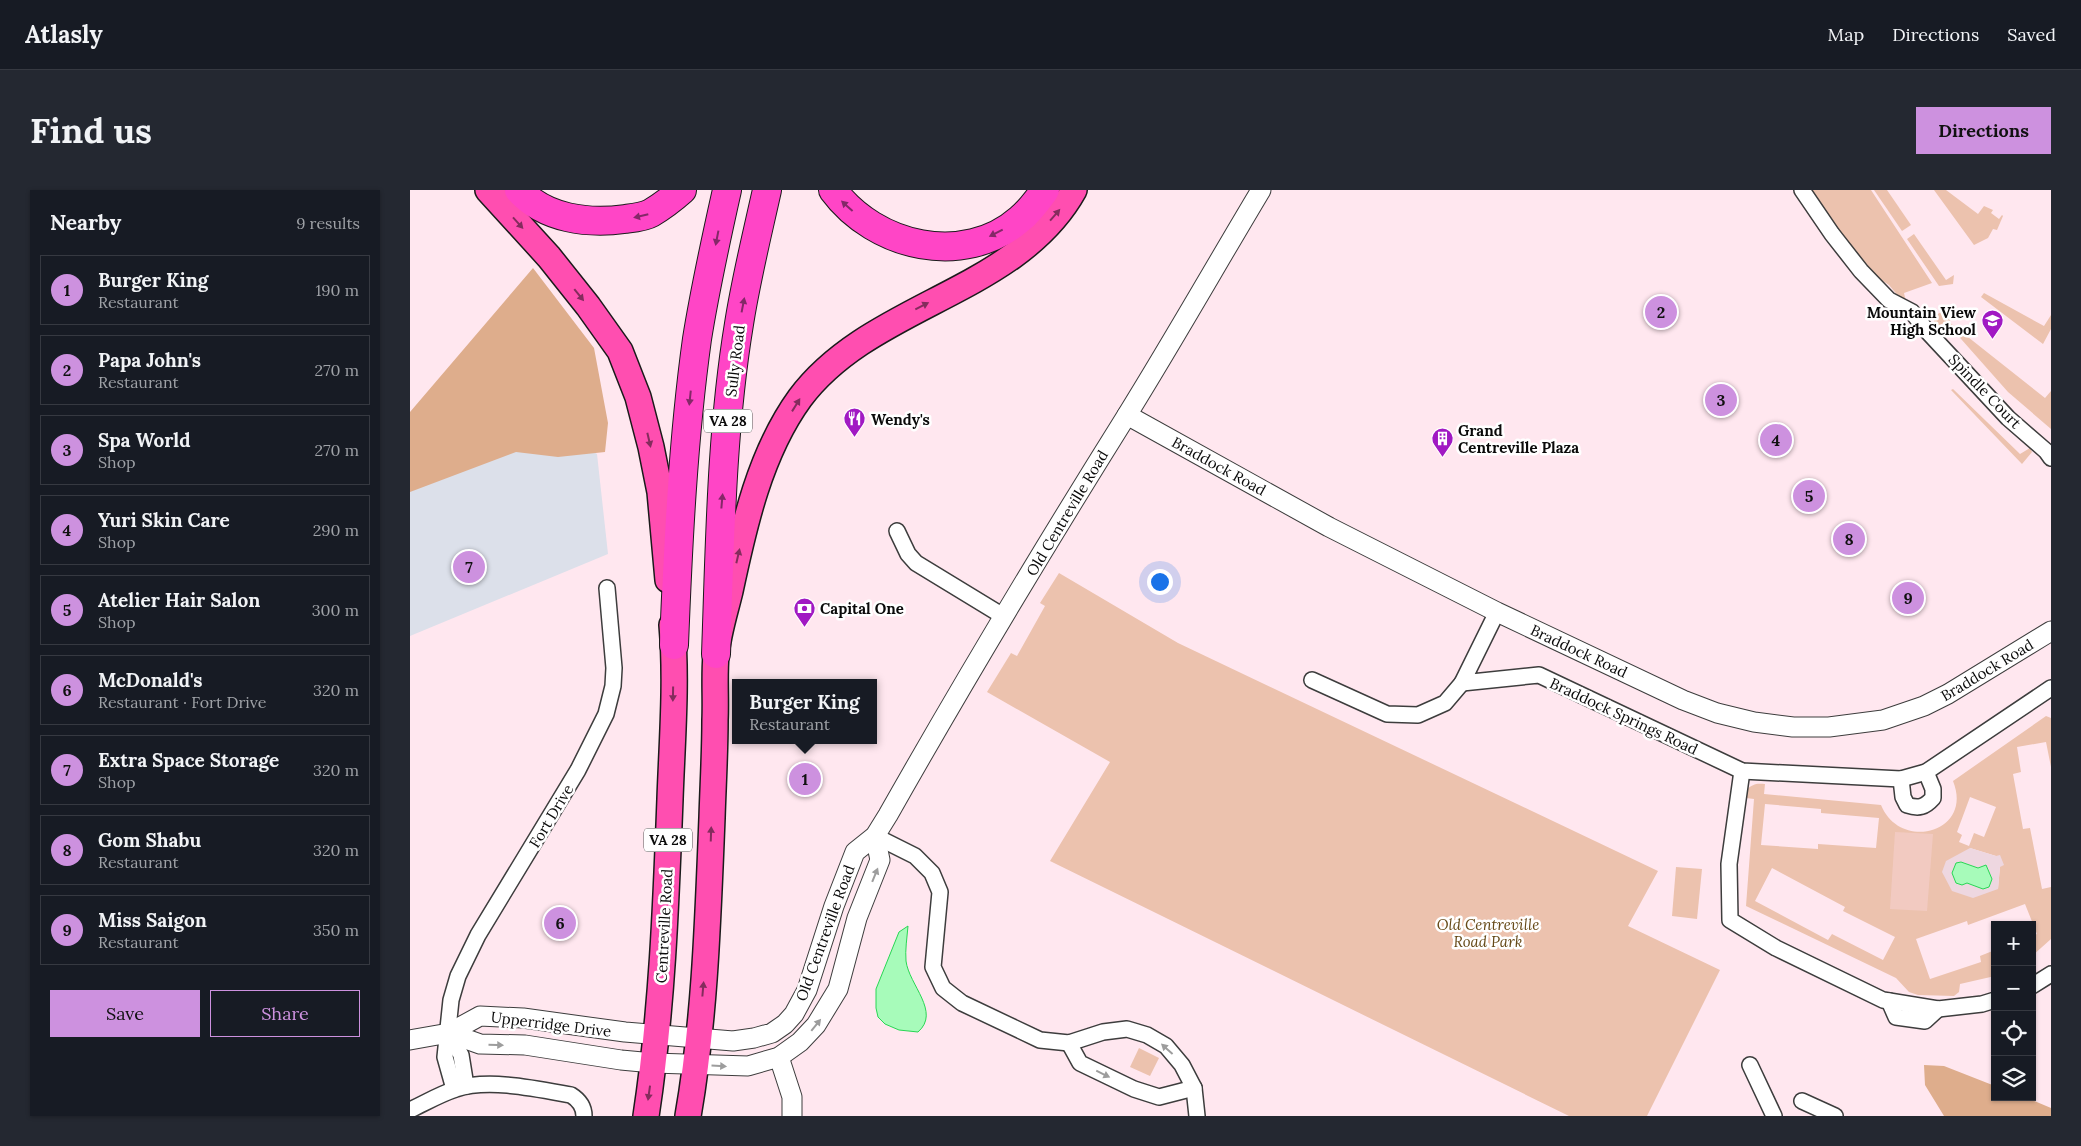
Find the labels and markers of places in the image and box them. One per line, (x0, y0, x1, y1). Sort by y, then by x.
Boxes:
pin: 2 (1645, 293, 1677, 331)
place label: Mountain View High School (1867, 303, 1977, 339)
school or university icon: Mountain View High School (1980, 309, 2004, 340)
pin: 3 (1705, 381, 1737, 419)
restaurant icon: Wendy's (843, 407, 867, 438)
place label: Wendy's (871, 410, 930, 429)
place label: Grand Centreville Plaza (1458, 421, 1579, 457)
pin: 4 (1760, 421, 1792, 459)
building icon: Grand Centreville Plaza (1430, 427, 1454, 458)
pin: 5 (1793, 477, 1825, 515)
pin: 8 (1833, 520, 1865, 558)
pin: 7 (453, 548, 485, 586)
pin: 9 (1892, 579, 1924, 617)
bank icon: Capital One (792, 596, 816, 627)
place label: Capital One (820, 599, 904, 618)
pin: 1 (789, 760, 821, 798)
pin: 6 (544, 904, 576, 942)

